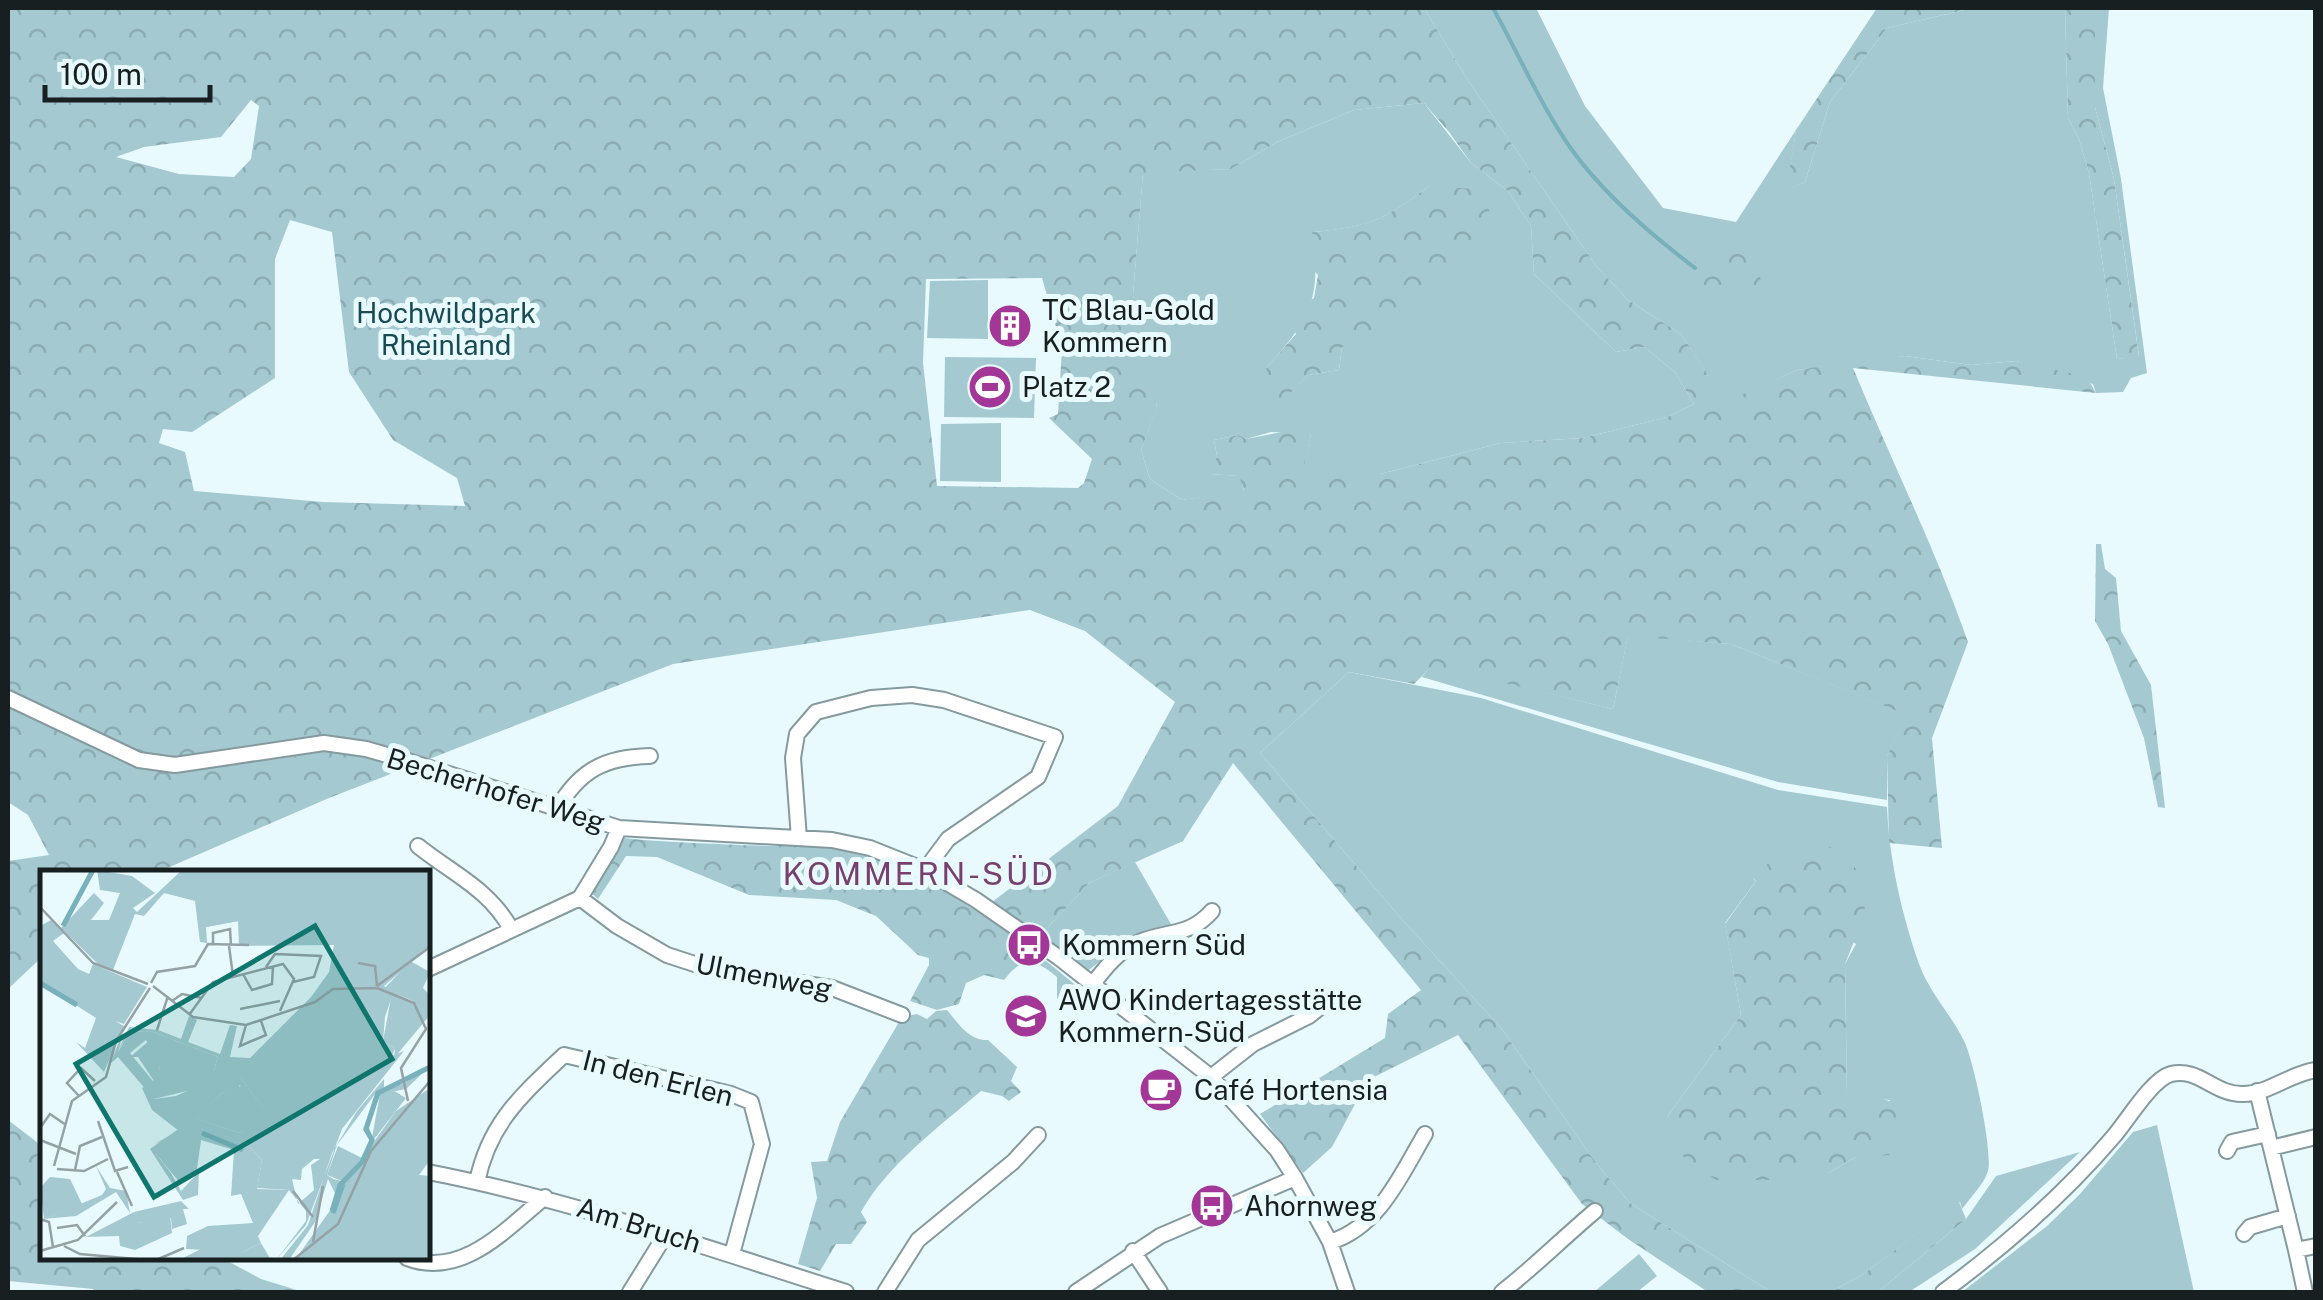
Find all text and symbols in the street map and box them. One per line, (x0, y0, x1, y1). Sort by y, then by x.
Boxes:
scale bar (45, 40, 210, 102)
text: 100 m (60, 56, 142, 92)
place label: TC Blau-Gold Kommern (1042, 293, 1215, 358)
park label: Hochwildpark Rheinland (356, 296, 536, 361)
building icon: TC Blau-Gold Kommern (987, 303, 1033, 349)
sports icon: Platz 2 (967, 364, 1013, 410)
place label: Platz 2 (1022, 370, 1111, 403)
street label: Becherhofer Weg (383, 741, 609, 838)
district label: KOMMERN-SÜD (783, 855, 1055, 892)
inset map (40, 870, 430, 1260)
bus stop icon: Kommern Süd (1006, 922, 1052, 968)
place label: Kommern Süd (1062, 928, 1246, 961)
street label: Ulmenweg (693, 946, 835, 1005)
place label: AWO Kindertagesstätte Kommern-Süd (1058, 983, 1362, 1048)
school or university icon: AWO Kindertagesstätte Kommern-Süd (1003, 993, 1049, 1039)
street label: In den Erlen (580, 1043, 737, 1112)
cafe icon: Café Hortensia (1138, 1067, 1184, 1113)
place label: Café Hortensia (1194, 1073, 1388, 1106)
bus stop icon: Ahornweg (1189, 1183, 1235, 1229)
place label: Ahornweg (1244, 1189, 1377, 1222)
street label: Am Bruch (573, 1190, 705, 1259)

